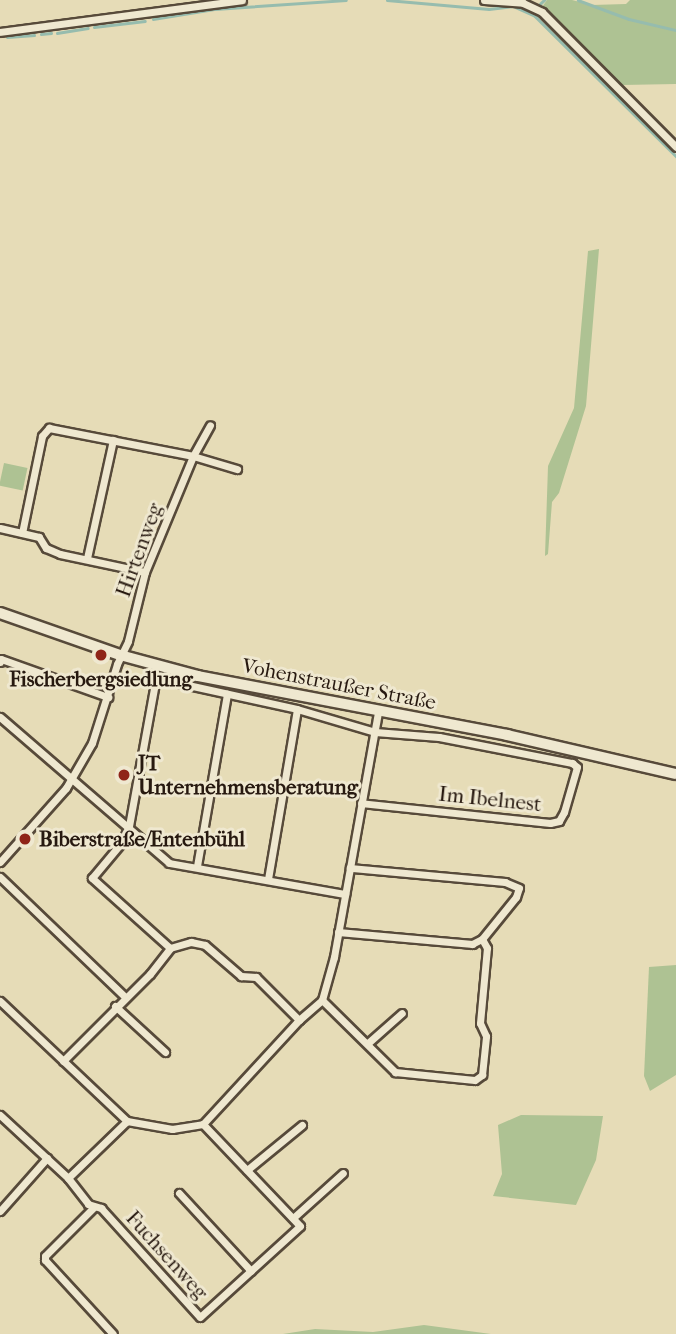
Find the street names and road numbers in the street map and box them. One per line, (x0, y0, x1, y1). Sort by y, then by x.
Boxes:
street label: Hirtenweg (110, 499, 168, 601)
street label: Vohenstraußer Straße (240, 653, 438, 715)
street label: Im Ibelnest (437, 781, 543, 817)
street label: Fuchsenweg (121, 1205, 213, 1305)

